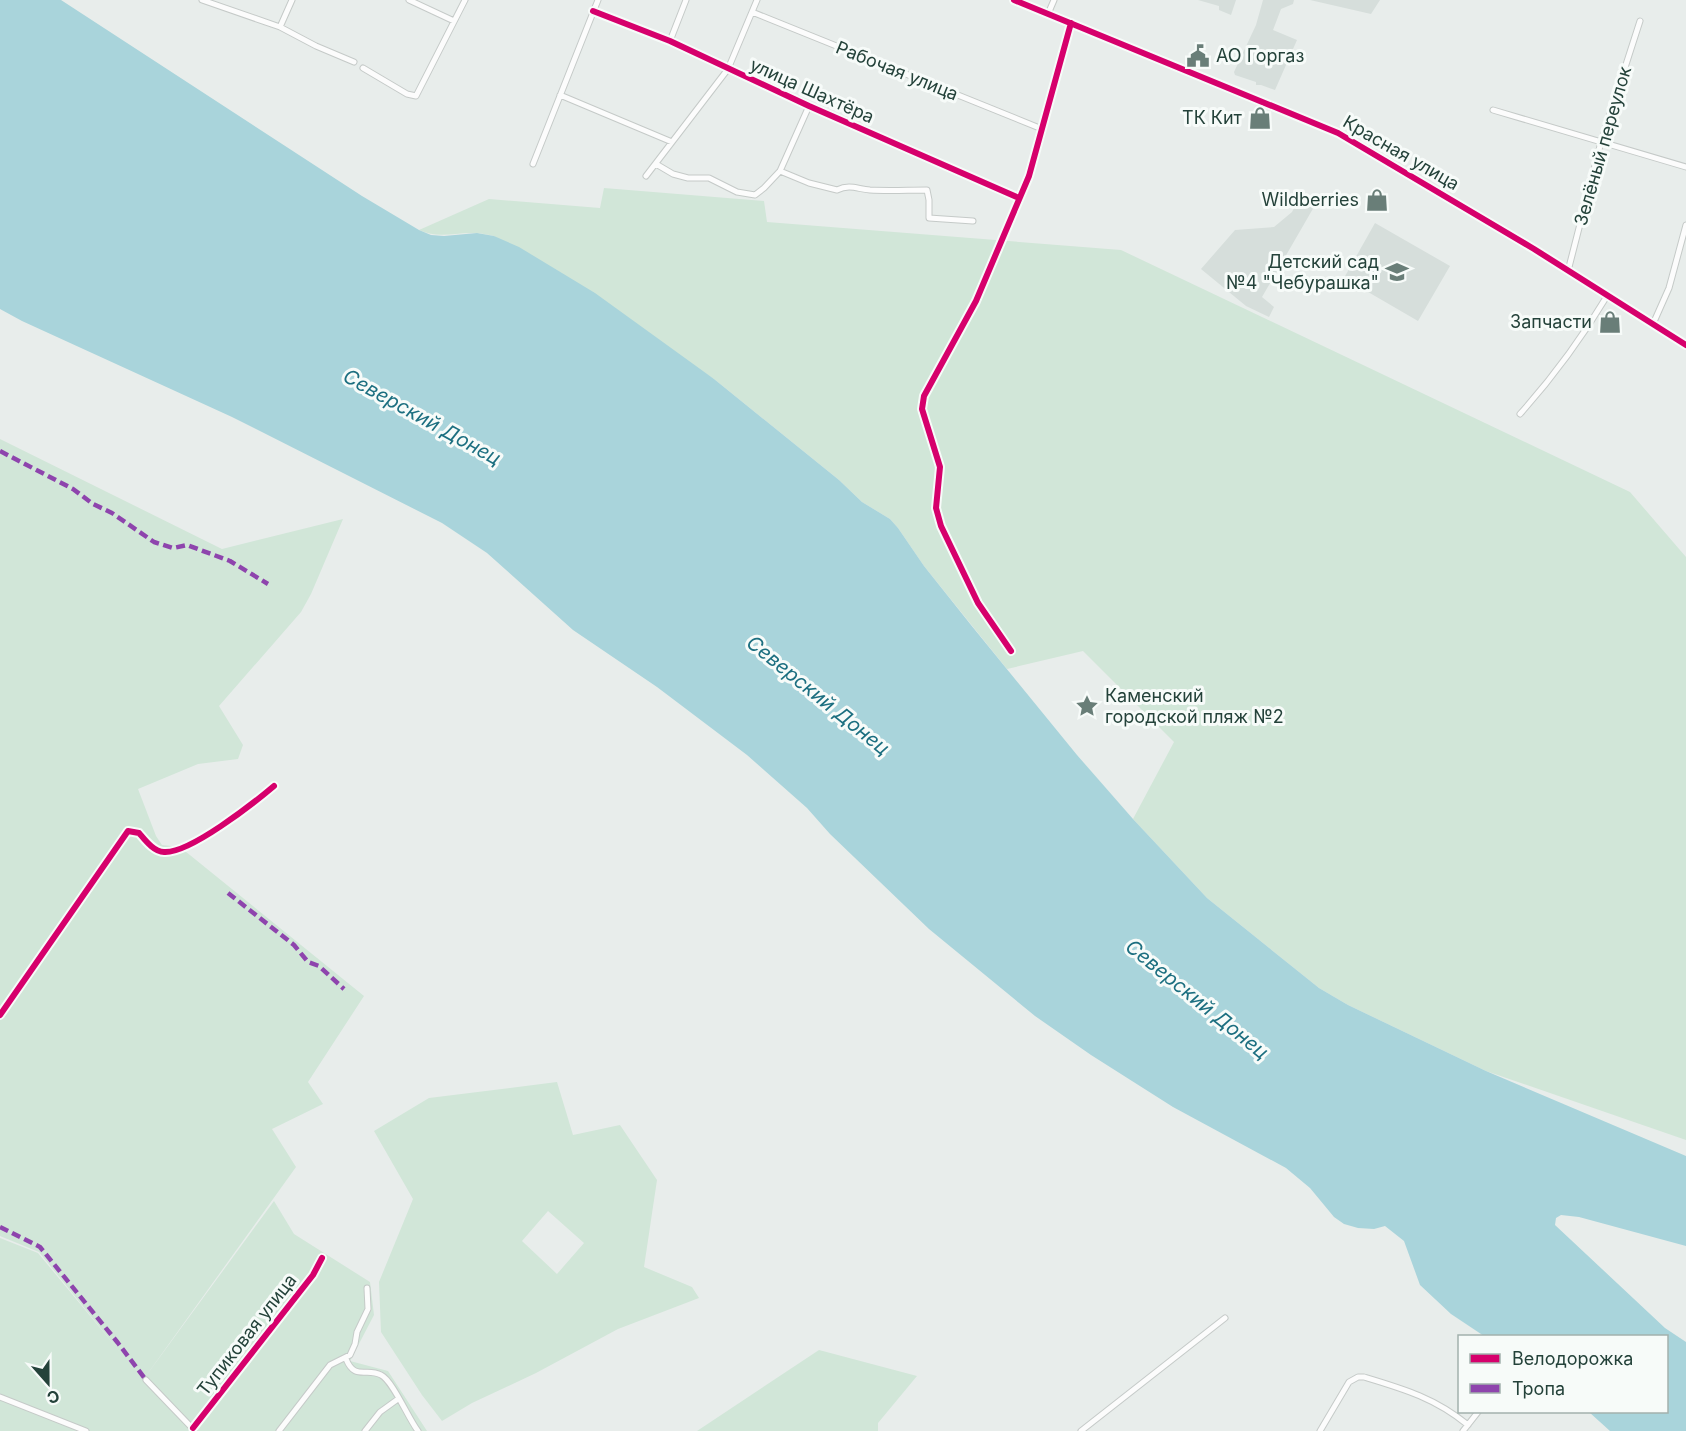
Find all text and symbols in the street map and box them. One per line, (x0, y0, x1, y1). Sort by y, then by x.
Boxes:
street label: Рабочая улица (833, 36, 961, 105)
public building icon: АО Горгаз (1185, 43, 1211, 69)
place label: АО Горгаз (1216, 45, 1304, 66)
street label: улица Шахтёра (747, 54, 878, 127)
street label: Зелёный переулок (1570, 64, 1635, 228)
shop icon: ТК Кит (1247, 105, 1273, 131)
place label: ТК Кит (1182, 107, 1243, 128)
street label: Красная улица (1339, 111, 1463, 194)
shop icon: Wildberries (1364, 187, 1390, 213)
place label: Wildberries (1262, 189, 1359, 210)
place label: Детский сад №4 "Чебурашка" (1226, 251, 1379, 293)
school or university icon: Детский сад №4 "Чебурашка" (1384, 259, 1410, 285)
shop icon: Запчасти (1597, 309, 1623, 335)
place label: Запчасти (1510, 311, 1592, 332)
water label: Северский Донец (339, 364, 505, 470)
water label: Северский Донец (742, 630, 894, 760)
place label: Каменский городской пляж №2 (1105, 685, 1284, 727)
place icon: Каменский городской пляж №2 (1074, 693, 1100, 719)
water label: Северский Донец (1121, 934, 1273, 1064)
street label: Тупиковая улица (193, 1270, 301, 1400)
legend (1458, 1335, 1668, 1413)
text: Велодорожка (1512, 1348, 1633, 1369)
north arrow (18, 1353, 78, 1413)
text: Тропа (1512, 1378, 1565, 1399)
text: С (44, 1386, 62, 1409)

